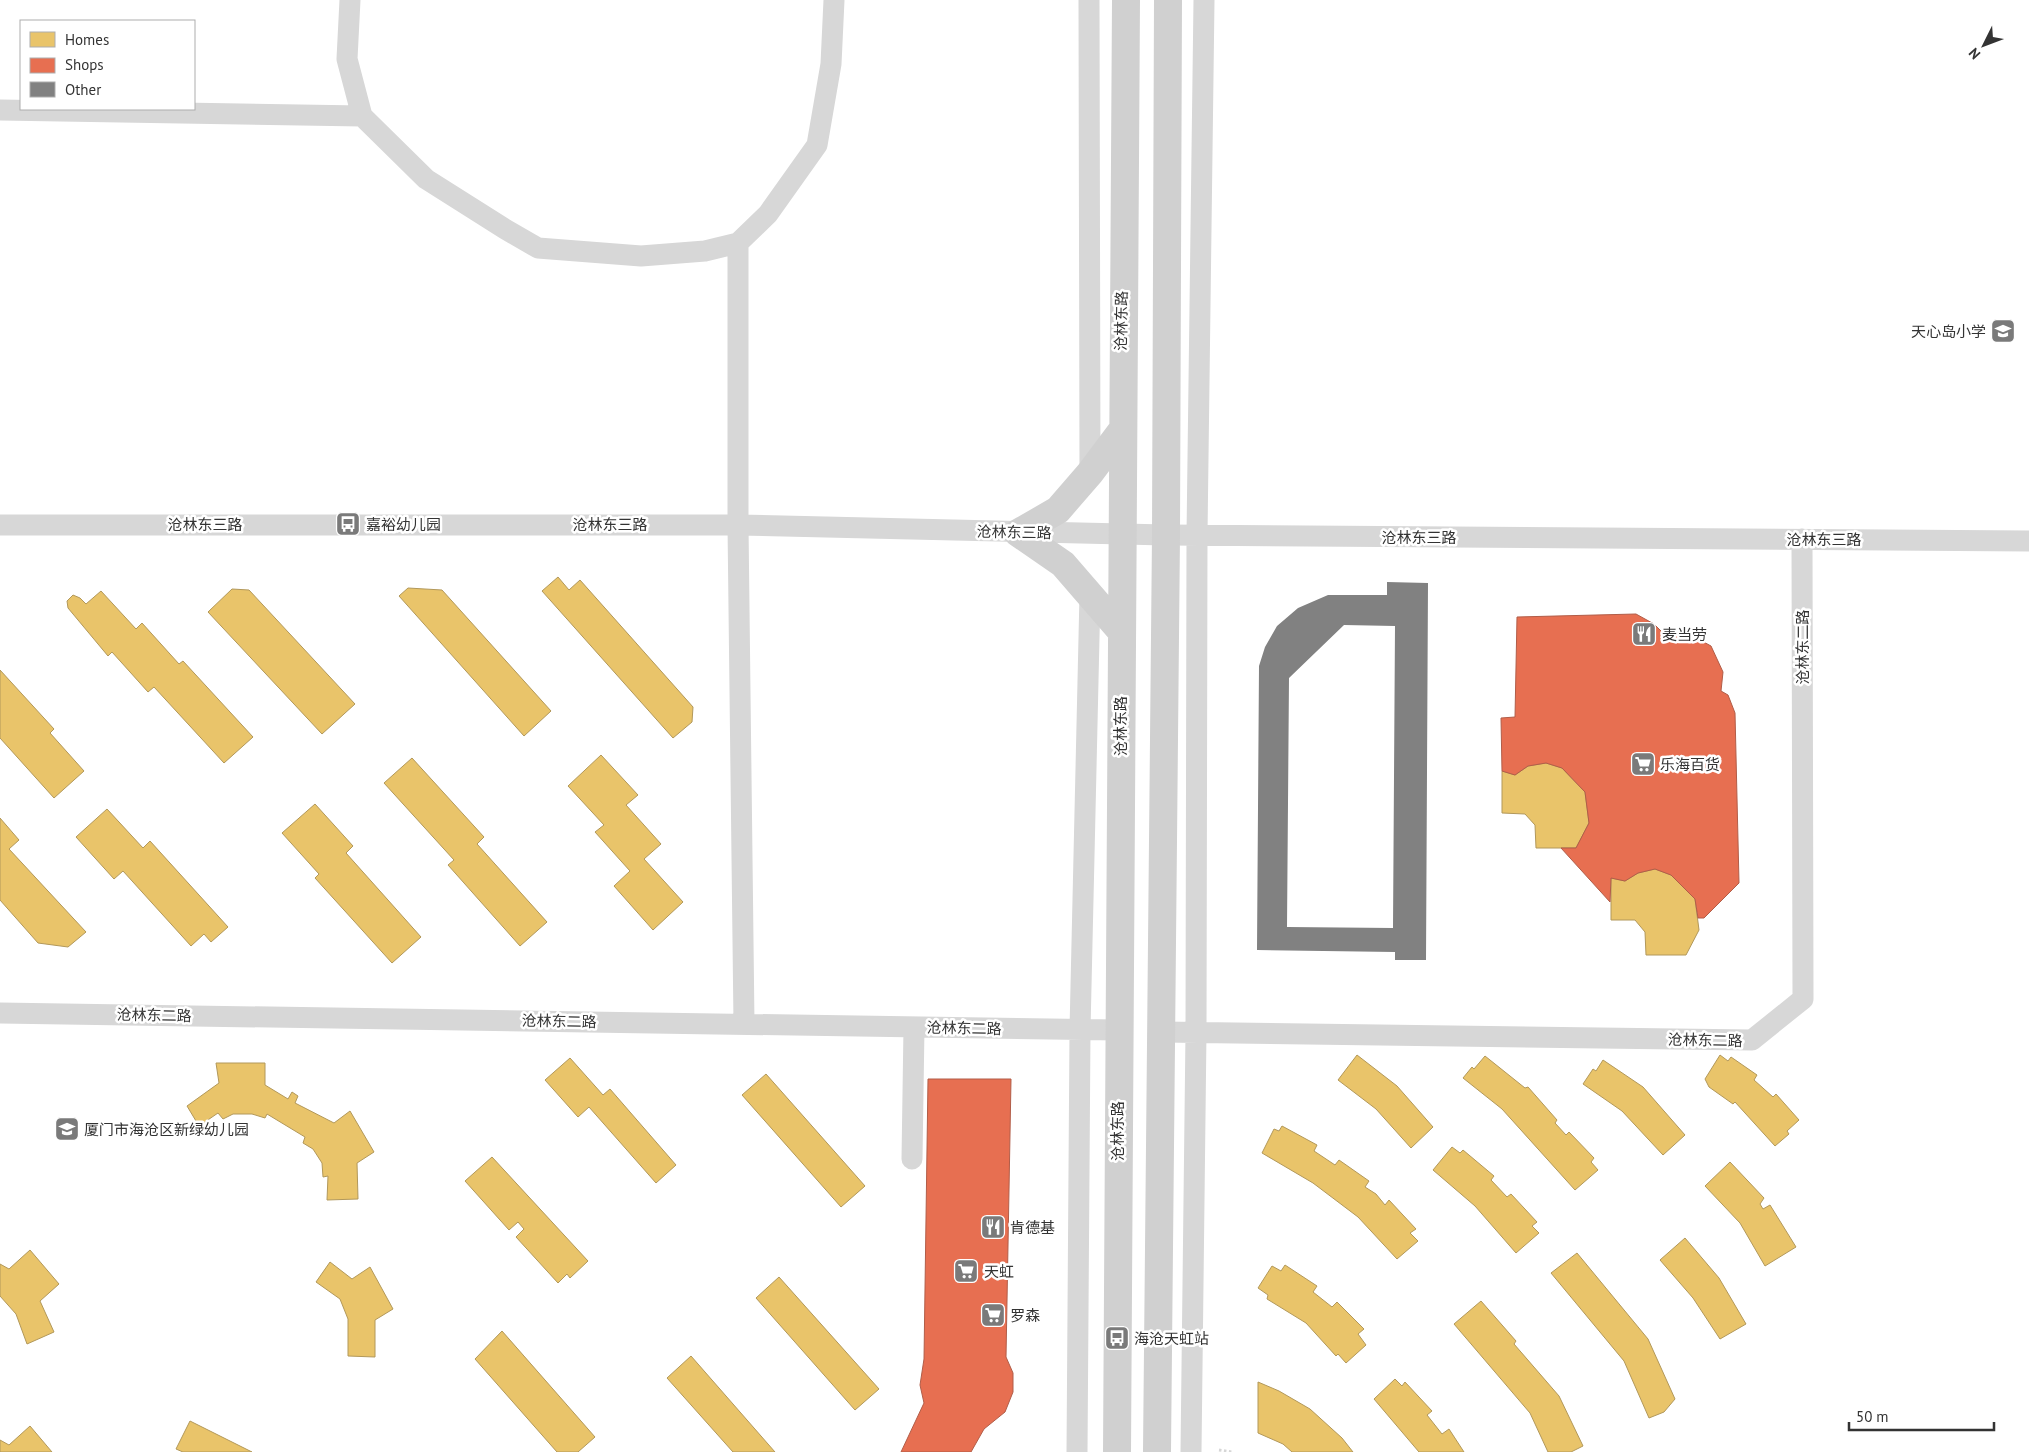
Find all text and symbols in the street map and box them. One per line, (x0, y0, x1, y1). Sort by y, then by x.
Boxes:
legend (20, 20, 195, 110)
north arrow (1959, 20, 2009, 70)
text: Homes (65, 30, 109, 49)
text: N (1965, 44, 1984, 63)
text: Shops (65, 55, 104, 74)
text: Other (65, 80, 101, 99)
street label: 沧林东路 (1111, 291, 1131, 351)
school or university icon: 天心岛小学 (1990, 318, 2016, 344)
place label: 天心岛小学 (1911, 322, 1986, 341)
bus stop icon: 嘉裕幼儿园 (335, 511, 361, 537)
street label: 沧林东三路 (167, 515, 243, 534)
place label: 嘉裕幼儿园 (366, 515, 441, 534)
street label: 沧林东三路 (572, 515, 648, 534)
street label: 沧林东三路 (976, 522, 1052, 542)
street label: 沧林东三路 (1381, 528, 1457, 547)
street label: 沧林东三路 (1786, 530, 1862, 549)
street label: 沧林东二路 (1793, 609, 1812, 685)
restaurant icon: 麦当劳 (1631, 621, 1657, 647)
place label: 麦当劳 (1662, 625, 1707, 644)
street label: 沧林东路 (1111, 696, 1130, 756)
supermarket icon: 乐海百货 (1630, 751, 1656, 777)
place label: 乐海百货 (1660, 755, 1720, 774)
street label: 沧林东二路 (116, 1005, 192, 1025)
street label: 沧林东二路 (521, 1011, 597, 1031)
street label: 沧林东二路 (926, 1018, 1002, 1038)
street label: 沧林东二路 (1667, 1030, 1743, 1050)
street label: 沧林东路 (1108, 1101, 1127, 1161)
school or university icon: 厦门市海沧区新绿幼儿园 (54, 1116, 80, 1142)
place label: 厦门市海沧区新绿幼儿园 (84, 1120, 249, 1139)
restaurant icon: 肯德基 (980, 1214, 1006, 1240)
place label: 肯德基 (1010, 1218, 1055, 1237)
supermarket icon: 天虹 (953, 1258, 979, 1284)
place label: 天虹 (984, 1262, 1014, 1281)
supermarket icon: 罗森 (980, 1302, 1006, 1328)
place label: 罗森 (1010, 1306, 1040, 1325)
bus stop icon: 海沧天虹站 (1104, 1325, 1130, 1351)
place label: 海沧天虹站 (1134, 1329, 1209, 1348)
scale bar (1849, 1400, 1994, 1432)
text: 50 m (1856, 1407, 1889, 1426)

